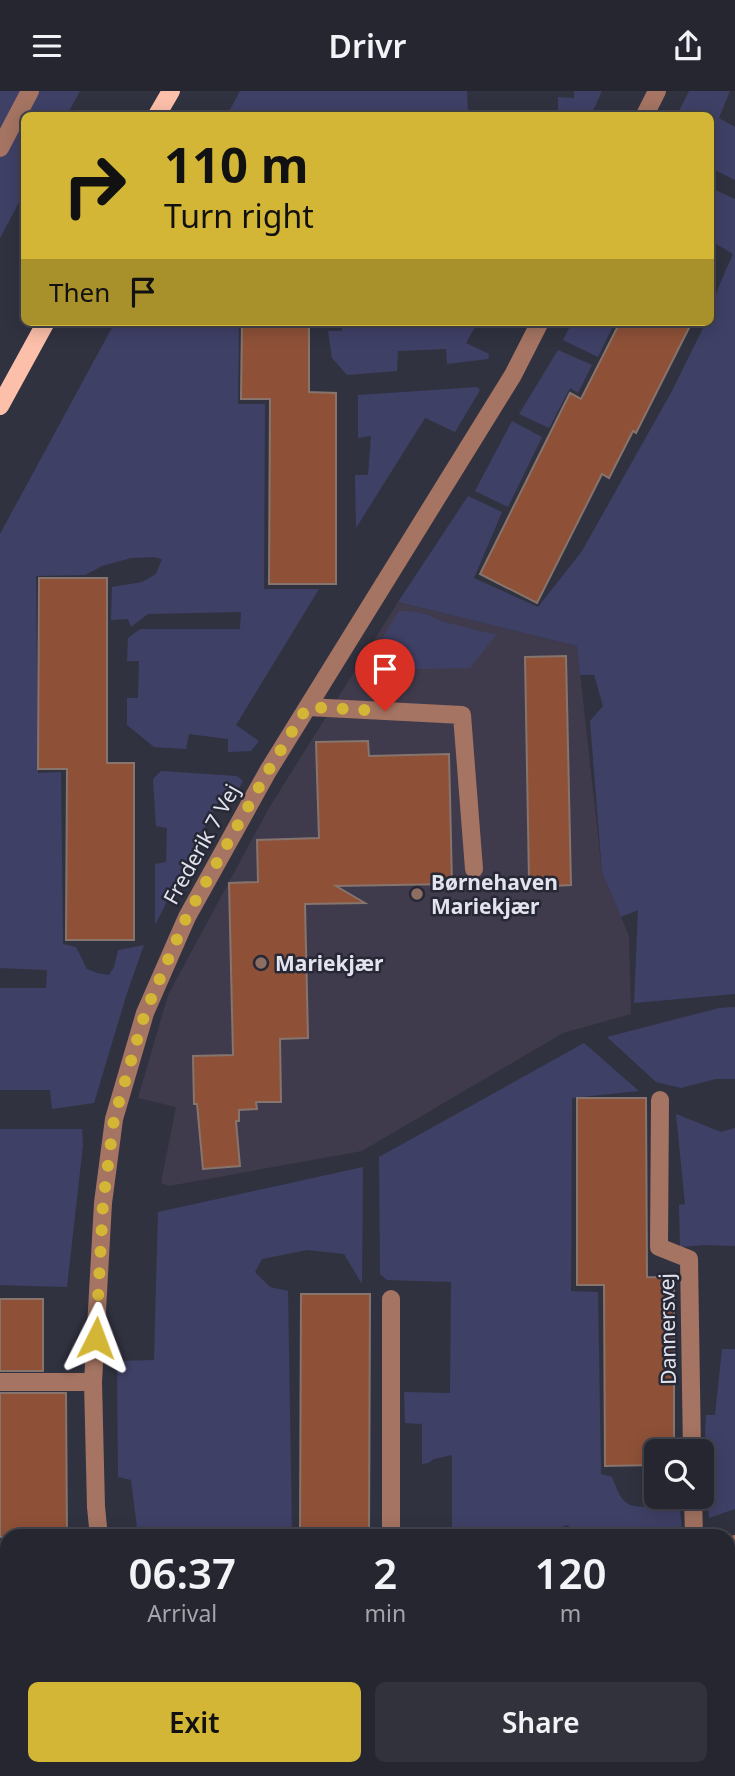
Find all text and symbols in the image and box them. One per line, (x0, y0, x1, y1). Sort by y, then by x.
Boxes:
text: Drivr (329, 24, 406, 67)
icon: menu (28, 27, 66, 65)
icon: share (669, 27, 707, 65)
text: 110 m (164, 131, 309, 197)
icon: right (49, 140, 140, 231)
text: Turn right (164, 194, 314, 237)
icon: arrive (124, 273, 162, 311)
text: Then (49, 274, 110, 310)
pin (355, 639, 415, 711)
icon: arrive (366, 650, 404, 688)
street label: Frederik 7 Vej (156, 779, 246, 909)
place label: Børnehaven Mariekjær (431, 868, 558, 920)
marker: Børnehaven Mariekjær (409, 886, 425, 902)
place label: Mariekjær (275, 949, 384, 977)
marker: Mariekjær (253, 955, 269, 971)
street label: Dannersvej (652, 1273, 682, 1385)
position arrow (59, 1301, 133, 1375)
map controls (644, 1439, 714, 1509)
button: search (644, 1439, 714, 1509)
text: 06:37 (128, 1544, 236, 1601)
text: 2 (373, 1544, 397, 1601)
text: 120 (535, 1544, 607, 1601)
text: Arrival (147, 1597, 217, 1629)
text: min (364, 1597, 406, 1629)
text: m (560, 1597, 581, 1629)
button: Exit (28, 1682, 361, 1762)
button: Share (375, 1682, 707, 1762)

